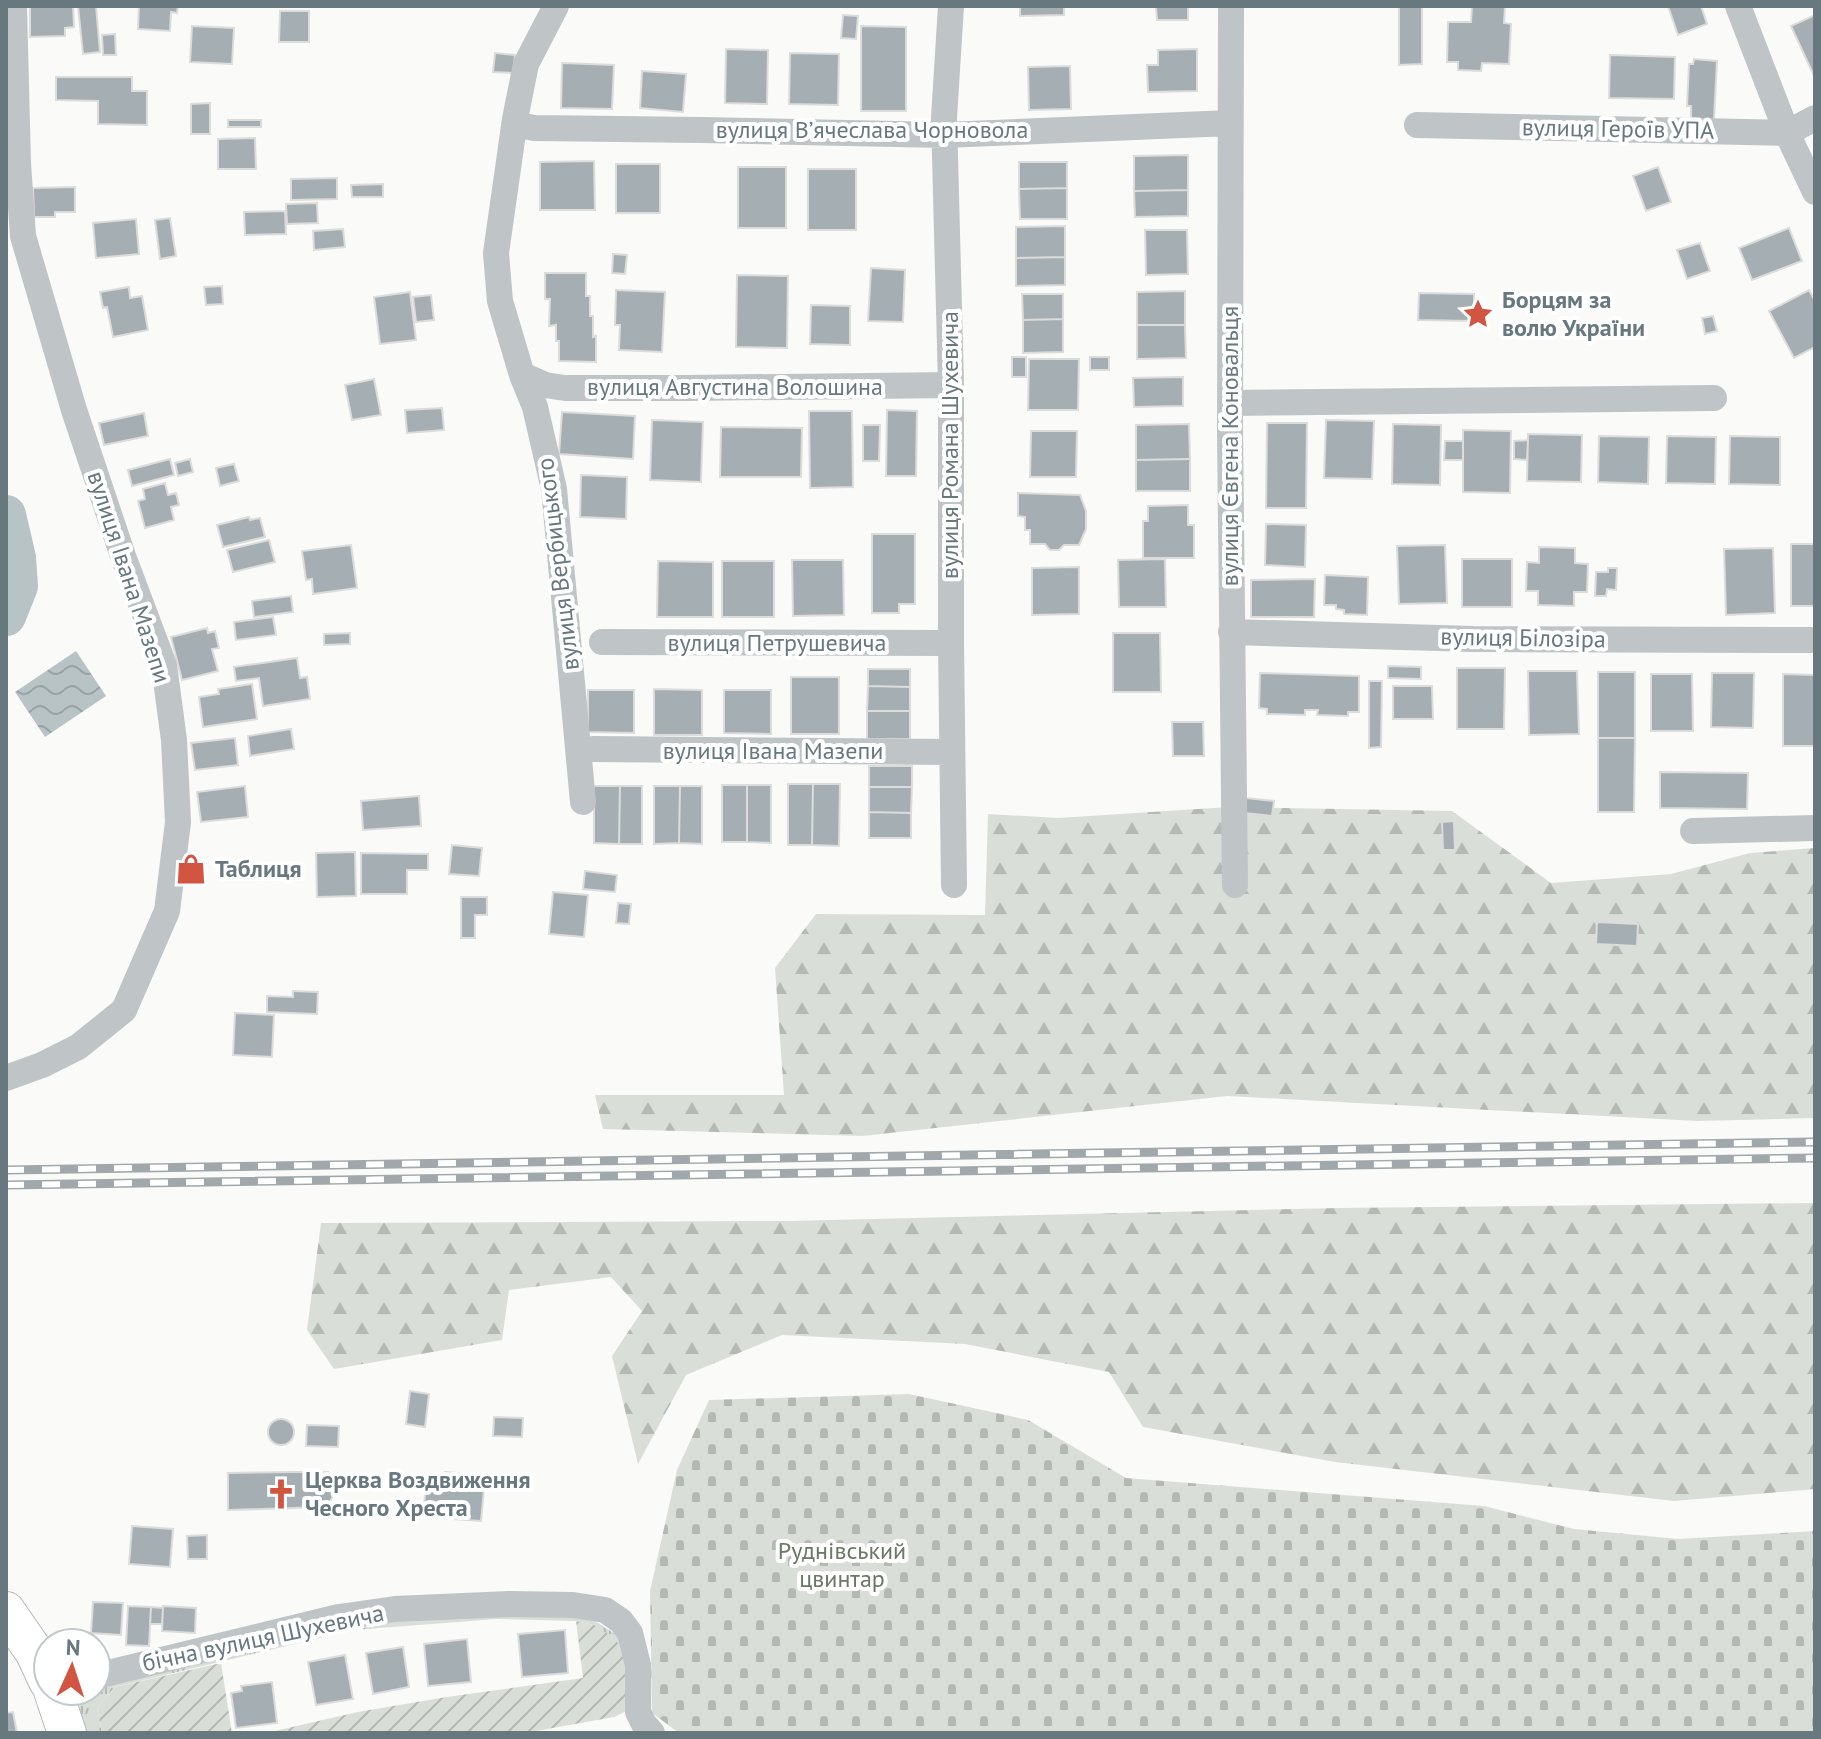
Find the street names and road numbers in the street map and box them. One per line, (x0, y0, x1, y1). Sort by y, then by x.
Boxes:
street label: вулиця Героїв УПА (1522, 111, 1714, 146)
street label: вулиця Вʼячеслава Чорновола (716, 114, 1028, 145)
street label: вулиця Євгена Коновальця (1214, 306, 1245, 586)
street label: вулиця Романа Шухевича (934, 311, 965, 579)
street label: вулиця Августина Волошина (587, 371, 883, 402)
street label: вулиця Вербицького (529, 456, 586, 672)
street label: вулиця Івана Мазепи (81, 467, 178, 687)
street label: вулиця Білозіра (1440, 621, 1606, 654)
street label: вулиця Петрушевича (668, 627, 887, 658)
street label: вулиця Івана Мазепи (663, 735, 883, 766)
street label: бічна вулиця Шухевича (139, 1597, 387, 1678)

